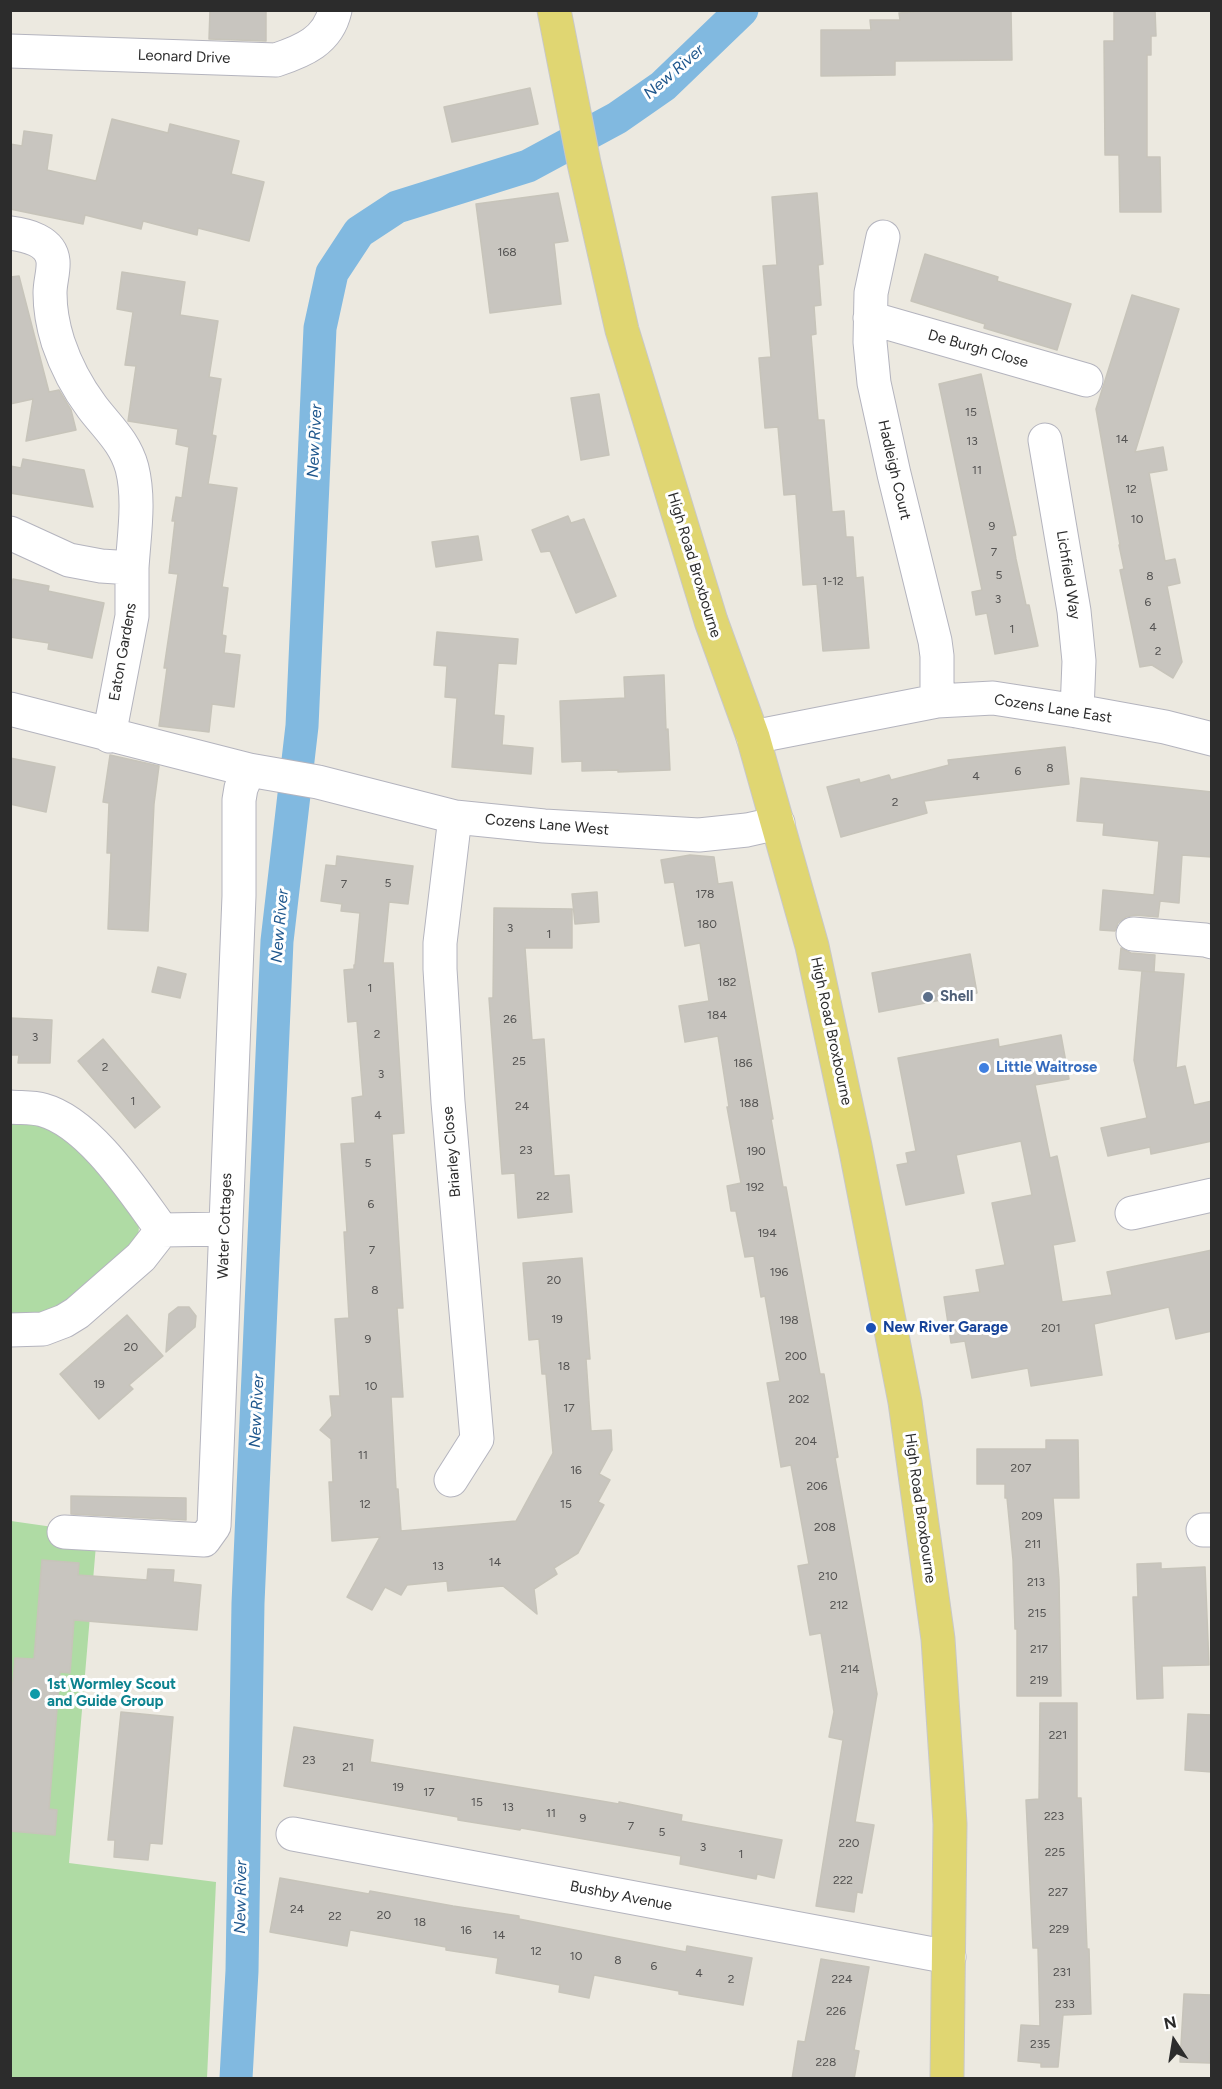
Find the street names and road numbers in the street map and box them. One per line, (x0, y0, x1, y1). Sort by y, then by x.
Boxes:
street label: Leonard Drive (137, 46, 231, 68)
street label: De Burgh Close (926, 326, 1030, 372)
street label: Hadleigh Court (874, 418, 914, 522)
street label: High Road Broxbourne (663, 490, 725, 640)
street label: Lichfield Way (1052, 529, 1084, 621)
street label: Eaton Gardens (106, 601, 140, 703)
street label: Cozens Lane East (993, 691, 1113, 727)
street label: Cozens Lane West (484, 811, 610, 839)
street label: High Road Broxbourne (806, 955, 856, 1107)
street label: Briarley Close (439, 1106, 465, 1198)
street label: Water Cottages (214, 1172, 236, 1280)
street label: High Road Broxbourne (901, 1432, 939, 1584)
street label: Bushby Avenue (568, 1877, 674, 1915)

